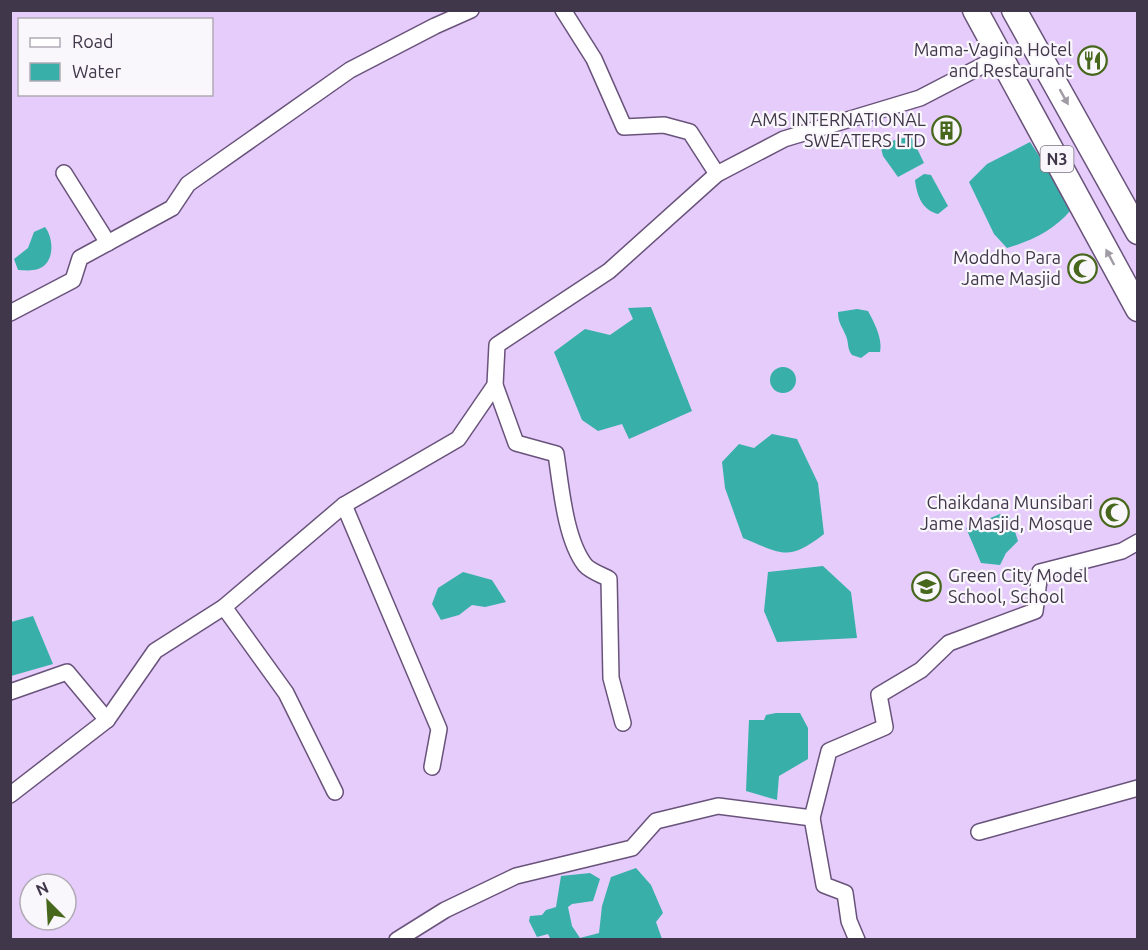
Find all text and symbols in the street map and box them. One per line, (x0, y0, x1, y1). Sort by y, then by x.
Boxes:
legend (18, 18, 213, 96)
text: Road (72, 31, 114, 51)
place label: Mama-Vagina Hotel and Restaurant (914, 39, 1072, 80)
restaurant icon: Mama-Vagina Hotel and Restaurant (1077, 44, 1109, 76)
text: Water (72, 61, 122, 81)
one-way arrow (1059, 89, 1069, 106)
place label: AMS INTERNATIONAL SWEATERS LTD (750, 109, 926, 150)
building icon: AMS INTERNATIONAL SWEATERS LTD (931, 114, 963, 146)
road number: N3 (1040, 146, 1074, 172)
place label: Moddho Para Jame Masjid (953, 247, 1061, 288)
one-way arrow (1105, 249, 1115, 266)
mosque icon: Moddho Para Jame Masjid (1066, 252, 1098, 284)
place label: Chaikdana Munsibari Jame Masjid, Mosque (920, 492, 1093, 533)
mosque icon: Chaikdana Munsibari Jame Masjid, Mosque (1098, 497, 1130, 529)
place label: Green City Model School, School (948, 565, 1088, 606)
school or university icon: Green City Model School, School (911, 570, 943, 602)
north arrow (18, 872, 78, 932)
text: N (33, 878, 51, 899)

